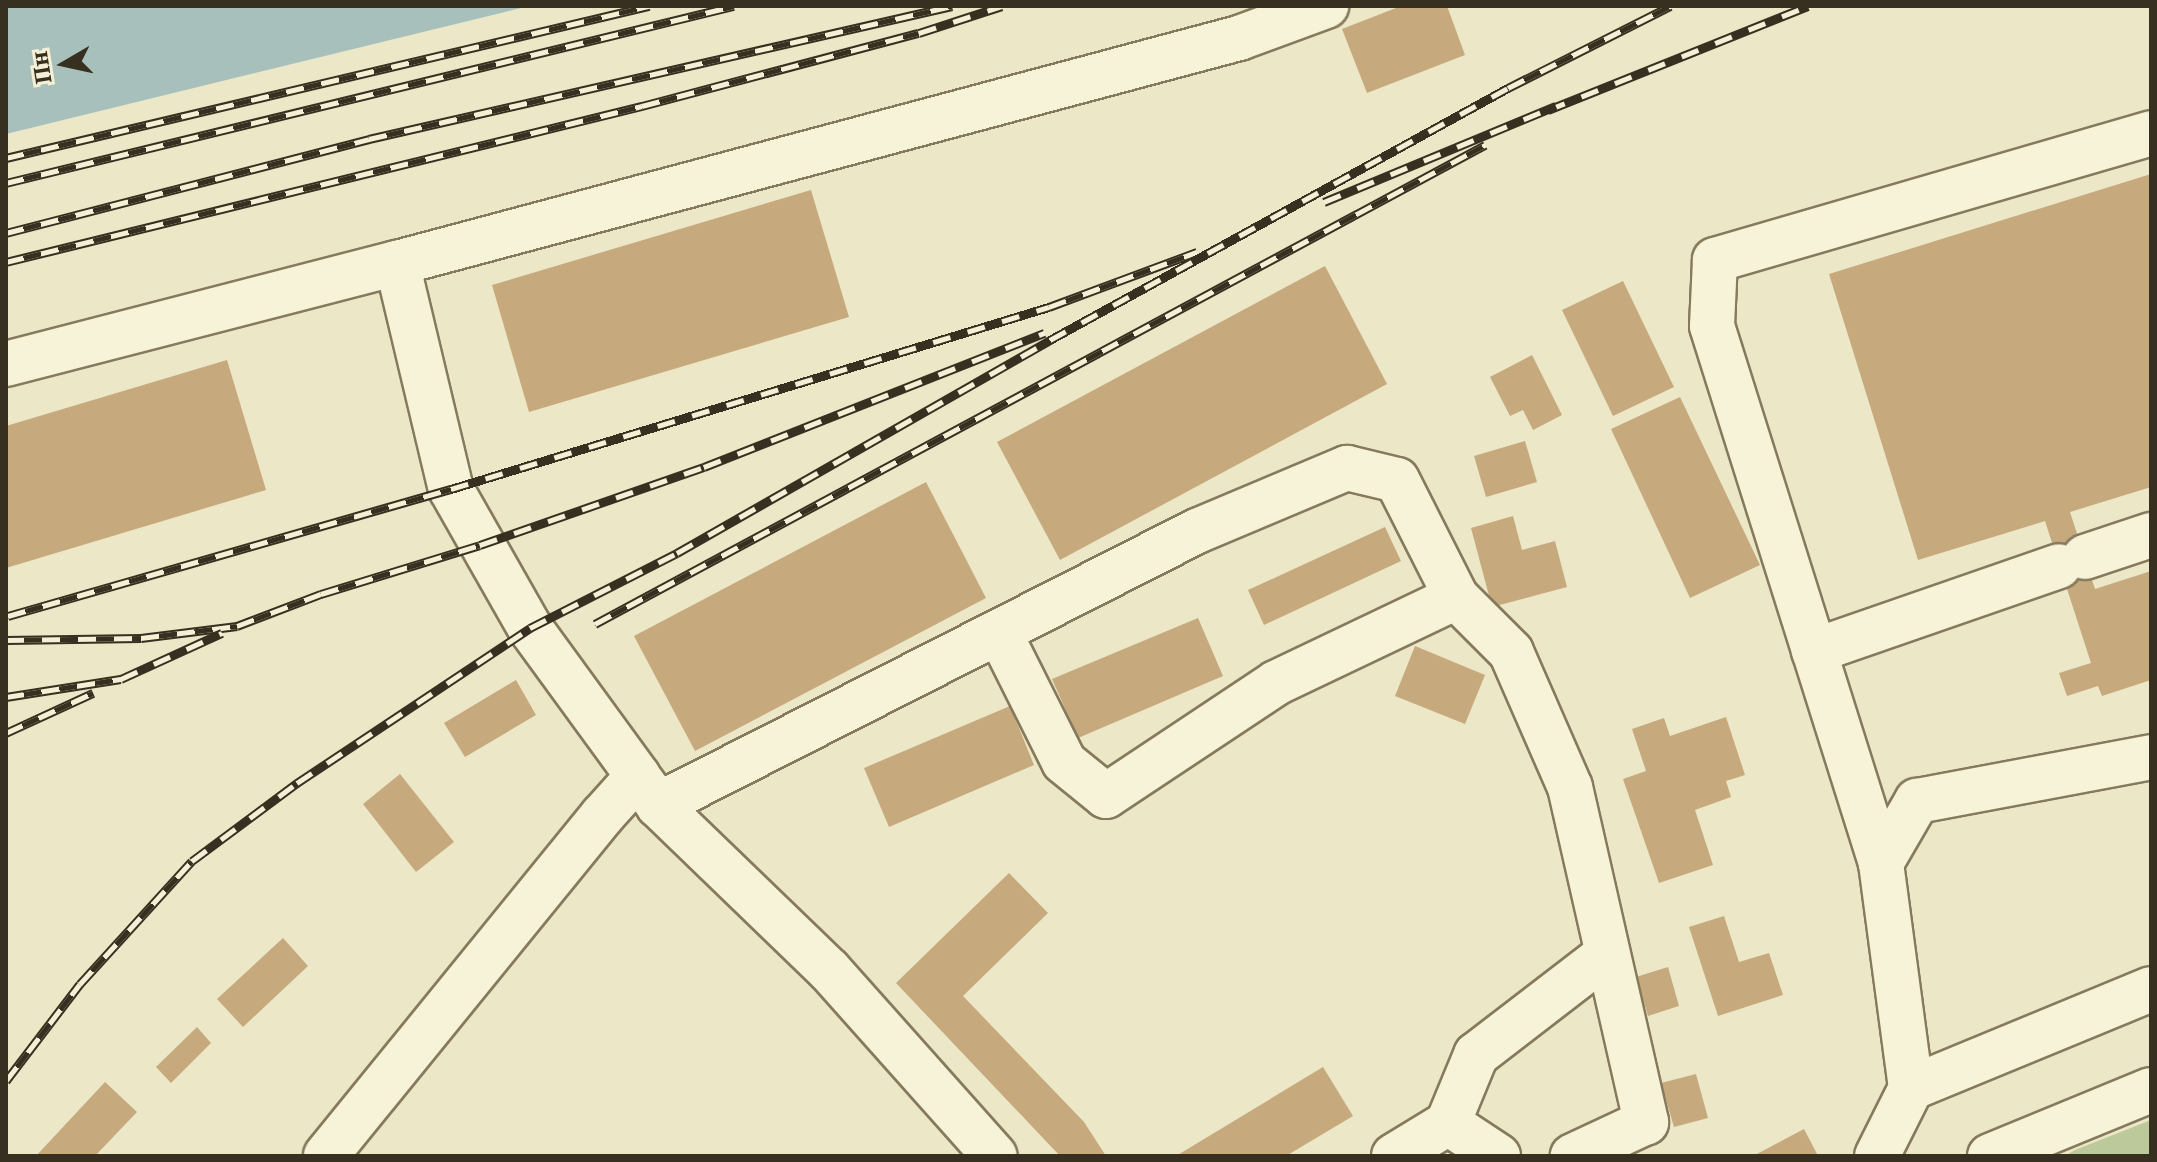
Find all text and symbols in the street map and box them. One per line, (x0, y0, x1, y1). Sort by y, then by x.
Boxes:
north arrow (24, 24, 104, 104)
text: Пн (23, 49, 58, 86)

